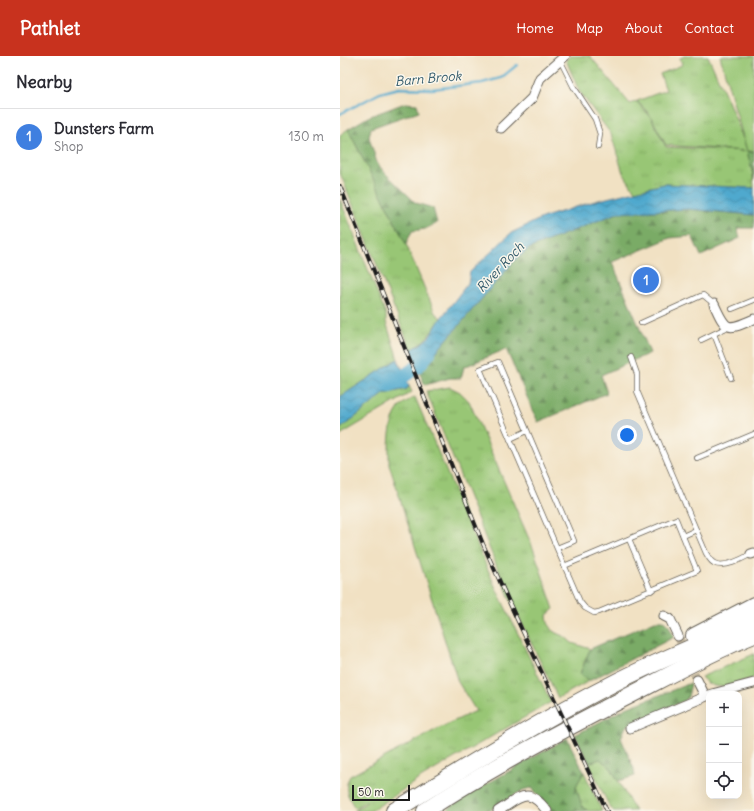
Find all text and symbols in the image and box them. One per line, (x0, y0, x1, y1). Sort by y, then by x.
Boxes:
text: Pathlet (20, 16, 80, 40)
text: Home (516, 19, 554, 37)
text: Map (576, 19, 603, 37)
text: About (625, 19, 663, 37)
text: Contact (685, 19, 734, 37)
water label: Barn Brook (394, 67, 463, 90)
text: Nearby (16, 71, 72, 93)
text: Dunsters Farm (54, 119, 154, 138)
text: 1 (26, 128, 32, 145)
text: 130 m (288, 128, 324, 145)
text: Shop (54, 138, 83, 155)
water label: River Roch (473, 238, 528, 296)
pin: 1 (633, 265, 659, 295)
your location (617, 425, 637, 445)
map controls (706, 691, 742, 799)
button: + (706, 691, 742, 727)
button: − (706, 727, 742, 763)
button: locate (706, 763, 742, 799)
scale bar (352, 783, 410, 802)
text: 50 m (358, 785, 384, 799)

